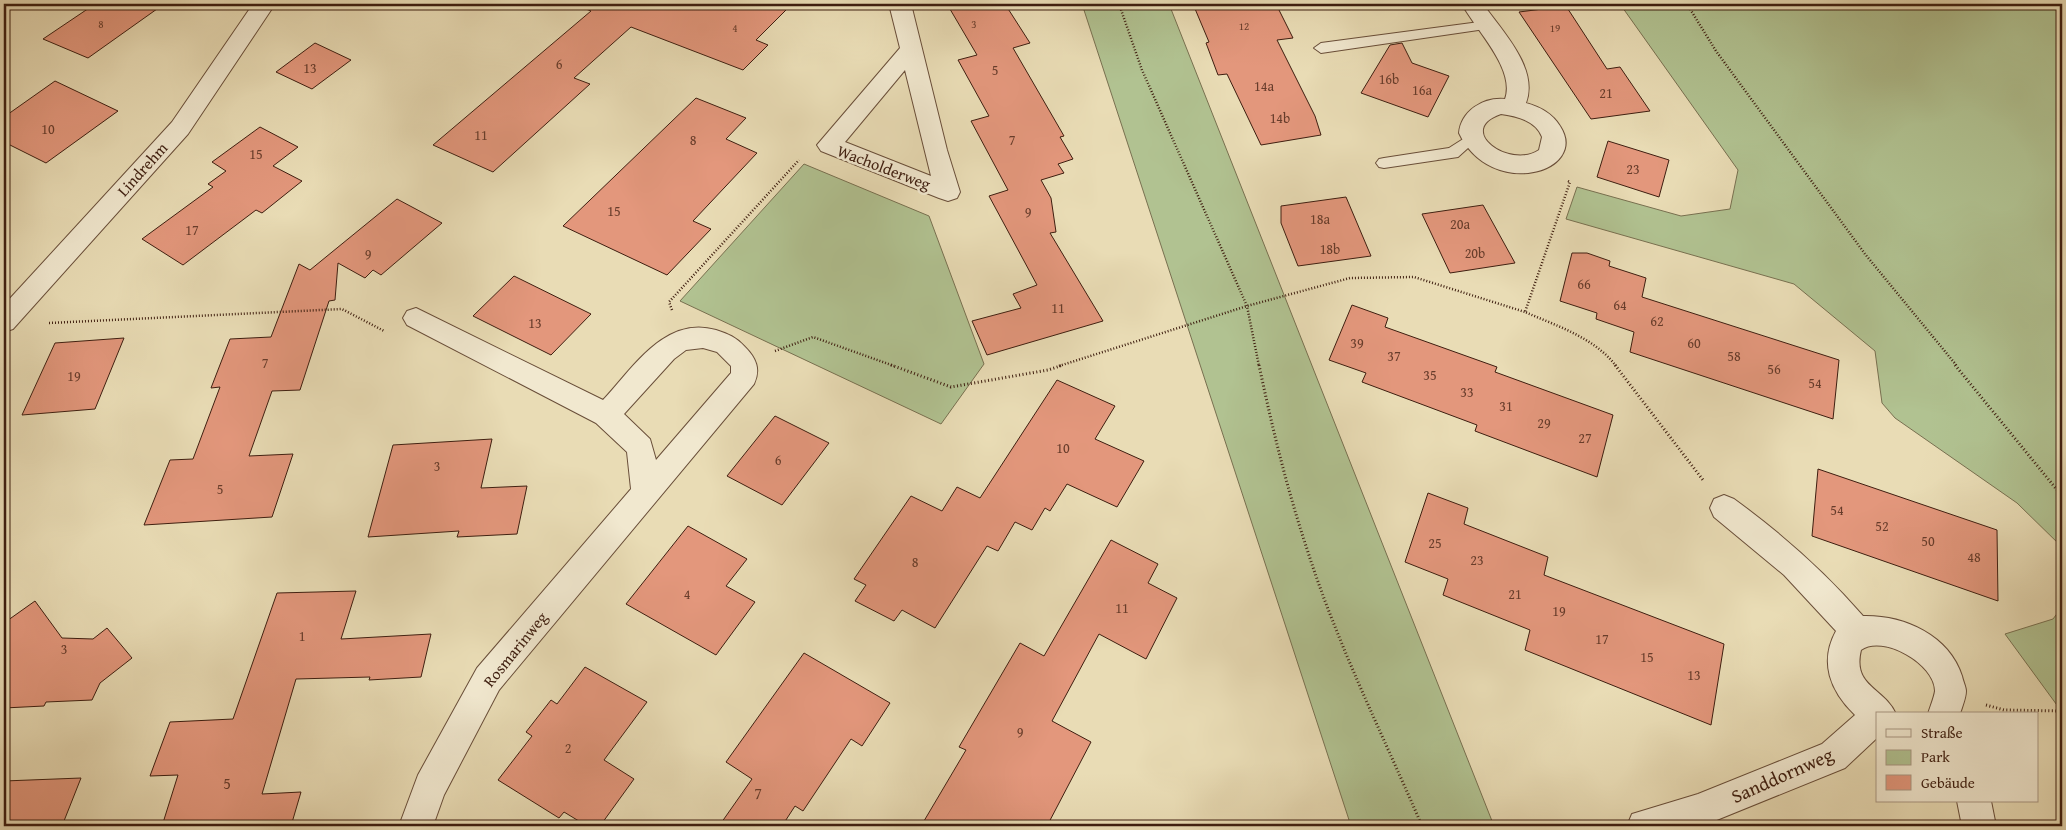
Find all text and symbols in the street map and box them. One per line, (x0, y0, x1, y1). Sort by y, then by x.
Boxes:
house number: 8 (98, 16, 104, 32)
house number: 3 (971, 16, 977, 32)
house number: 12 (1239, 18, 1249, 34)
house number: 4 (732, 20, 738, 36)
house number: 19 (1550, 20, 1560, 36)
house number: 6 (556, 54, 563, 74)
house number: 13 (303, 58, 317, 78)
house number: 5 (992, 60, 998, 80)
house number: 16b (1379, 69, 1399, 89)
house number: 14a (1254, 76, 1274, 96)
house number: 16a (1412, 80, 1432, 100)
house number: 21 (1599, 83, 1613, 103)
house number: 14b (1270, 108, 1290, 128)
house number: 10 (41, 119, 55, 139)
house number: 11 (474, 125, 488, 145)
house number: 8 (690, 130, 697, 150)
house number: 7 (1009, 130, 1016, 150)
street label: Lindrehm (111, 137, 173, 201)
street label: Wacholderweg (834, 138, 934, 196)
house number: 15 (249, 144, 263, 164)
house number: 23 (1626, 159, 1640, 179)
house number: 15 (607, 201, 621, 221)
house number: 9 (1025, 202, 1032, 222)
house number: 18a (1310, 209, 1330, 229)
house number: 20a (1450, 214, 1470, 234)
house number: 17 (185, 220, 199, 240)
house number: 18b (1320, 239, 1340, 259)
house number: 20b (1465, 243, 1485, 263)
house number: 9 (365, 244, 372, 264)
house number: 66 (1577, 274, 1591, 294)
house number: 64 (1613, 295, 1627, 315)
house number: 11 (1051, 298, 1065, 318)
house number: 62 (1650, 311, 1664, 331)
house number: 13 (528, 313, 542, 333)
house number: 39 (1350, 333, 1364, 353)
house number: 60 (1687, 333, 1701, 353)
house number: 37 (1387, 346, 1401, 366)
house number: 58 (1727, 346, 1741, 366)
house number: 7 (262, 353, 269, 373)
house number: 56 (1767, 359, 1781, 379)
house number: 35 (1423, 365, 1437, 385)
house number: 19 (67, 366, 81, 386)
house number: 54 (1808, 373, 1822, 393)
house number: 33 (1460, 382, 1474, 402)
house number: 31 (1499, 396, 1513, 416)
house number: 29 (1537, 413, 1551, 433)
house number: 27 (1578, 428, 1592, 448)
house number: 10 (1056, 438, 1070, 458)
house number: 6 (775, 450, 782, 470)
house number: 3 (434, 456, 440, 476)
house number: 5 (217, 479, 223, 499)
house number: 54 (1830, 500, 1844, 520)
house number: 52 (1875, 516, 1889, 536)
house number: 50 (1921, 531, 1935, 551)
house number: 25 (1428, 533, 1442, 553)
house number: 48 (1967, 547, 1981, 567)
house number: 23 (1470, 550, 1484, 570)
house number: 8 (912, 552, 919, 572)
house number: 4 (684, 584, 691, 604)
house number: 21 (1508, 584, 1522, 604)
house number: 11 (1115, 598, 1129, 618)
house number: 19 (1552, 601, 1566, 621)
street label: Rosmarinweg (477, 606, 553, 692)
house number: 1 (299, 626, 305, 646)
house number: 17 (1595, 629, 1609, 649)
house number: 3 (61, 639, 67, 659)
house number: 15 (1640, 647, 1654, 667)
house number: 13 (1687, 665, 1701, 685)
legend (1876, 712, 2038, 802)
house number: 9 (1017, 722, 1024, 742)
text: Straße (1921, 722, 1963, 743)
house number: 2 (565, 738, 571, 758)
street label: Sanddornweg (1727, 740, 1838, 810)
text: Park (1921, 746, 1950, 767)
house number: 5 (223, 771, 231, 795)
text: Gebäude (1921, 772, 1975, 793)
house number: 7 (754, 781, 762, 805)

